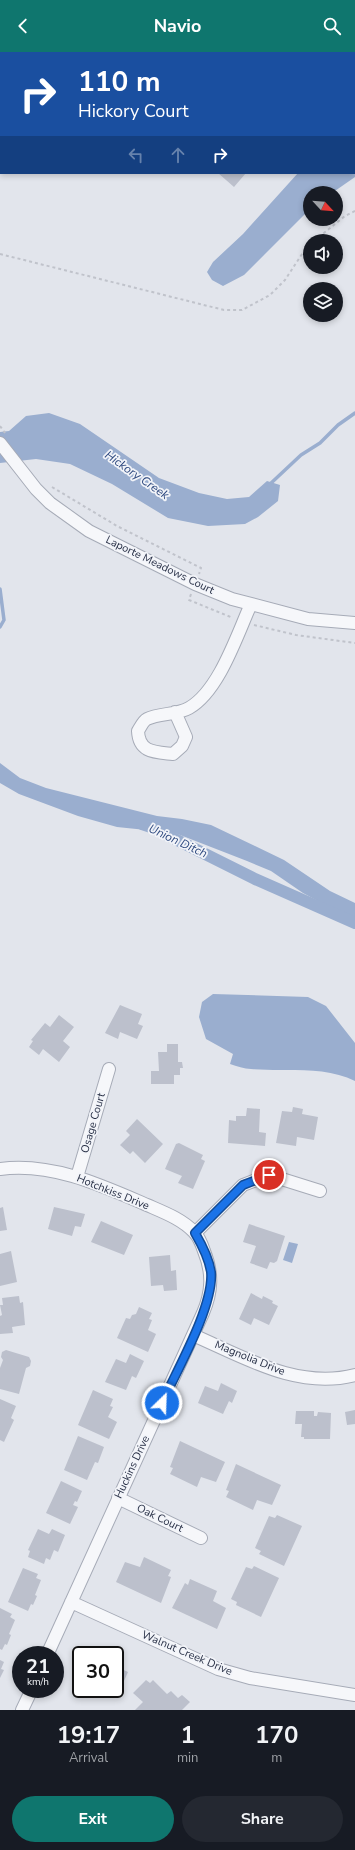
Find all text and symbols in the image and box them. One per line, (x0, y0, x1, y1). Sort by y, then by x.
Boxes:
text: Navio (154, 14, 201, 38)
icon: back (12, 15, 34, 37)
icon: search (321, 15, 343, 37)
text: 110 m (78, 63, 161, 101)
icon: right (12, 68, 64, 120)
text: Hickory Court (78, 99, 189, 123)
icon: left (125, 144, 147, 166)
icon: ahead (167, 144, 189, 166)
icon: right (209, 144, 231, 166)
north arrow (303, 186, 343, 226)
map controls (303, 186, 343, 322)
button: sound (303, 234, 343, 274)
button: layers (303, 282, 343, 322)
water label: Hickory Creek (102, 447, 173, 504)
street label: Laporte Meadows Court (103, 532, 217, 598)
water label: Union Ditch (146, 820, 210, 862)
street label: Osage Court (77, 1091, 109, 1155)
pin (252, 1158, 286, 1192)
icon: arrive (258, 1164, 280, 1186)
street label: Hotchkiss Drive (74, 1171, 152, 1213)
street label: Magnolia Drive (213, 1337, 288, 1379)
position arrow (141, 1382, 183, 1424)
street label: Huckins Drive (111, 1433, 153, 1501)
street label: Oak Court (134, 1500, 186, 1536)
street label: Walnut Creek Drive (139, 1627, 235, 1679)
speed limit sign: 30 (72, 1646, 124, 1698)
text: 21 (26, 1653, 50, 1680)
text: km/h (27, 1675, 49, 1689)
text: 19:17 (57, 1719, 120, 1751)
text: 1 (180, 1719, 195, 1751)
text: 170 (255, 1719, 298, 1751)
text: Arrival (69, 1749, 108, 1767)
text: min (177, 1749, 198, 1767)
text: m (271, 1749, 282, 1767)
button: Exit (12, 1796, 174, 1842)
button: Share (182, 1796, 343, 1842)

